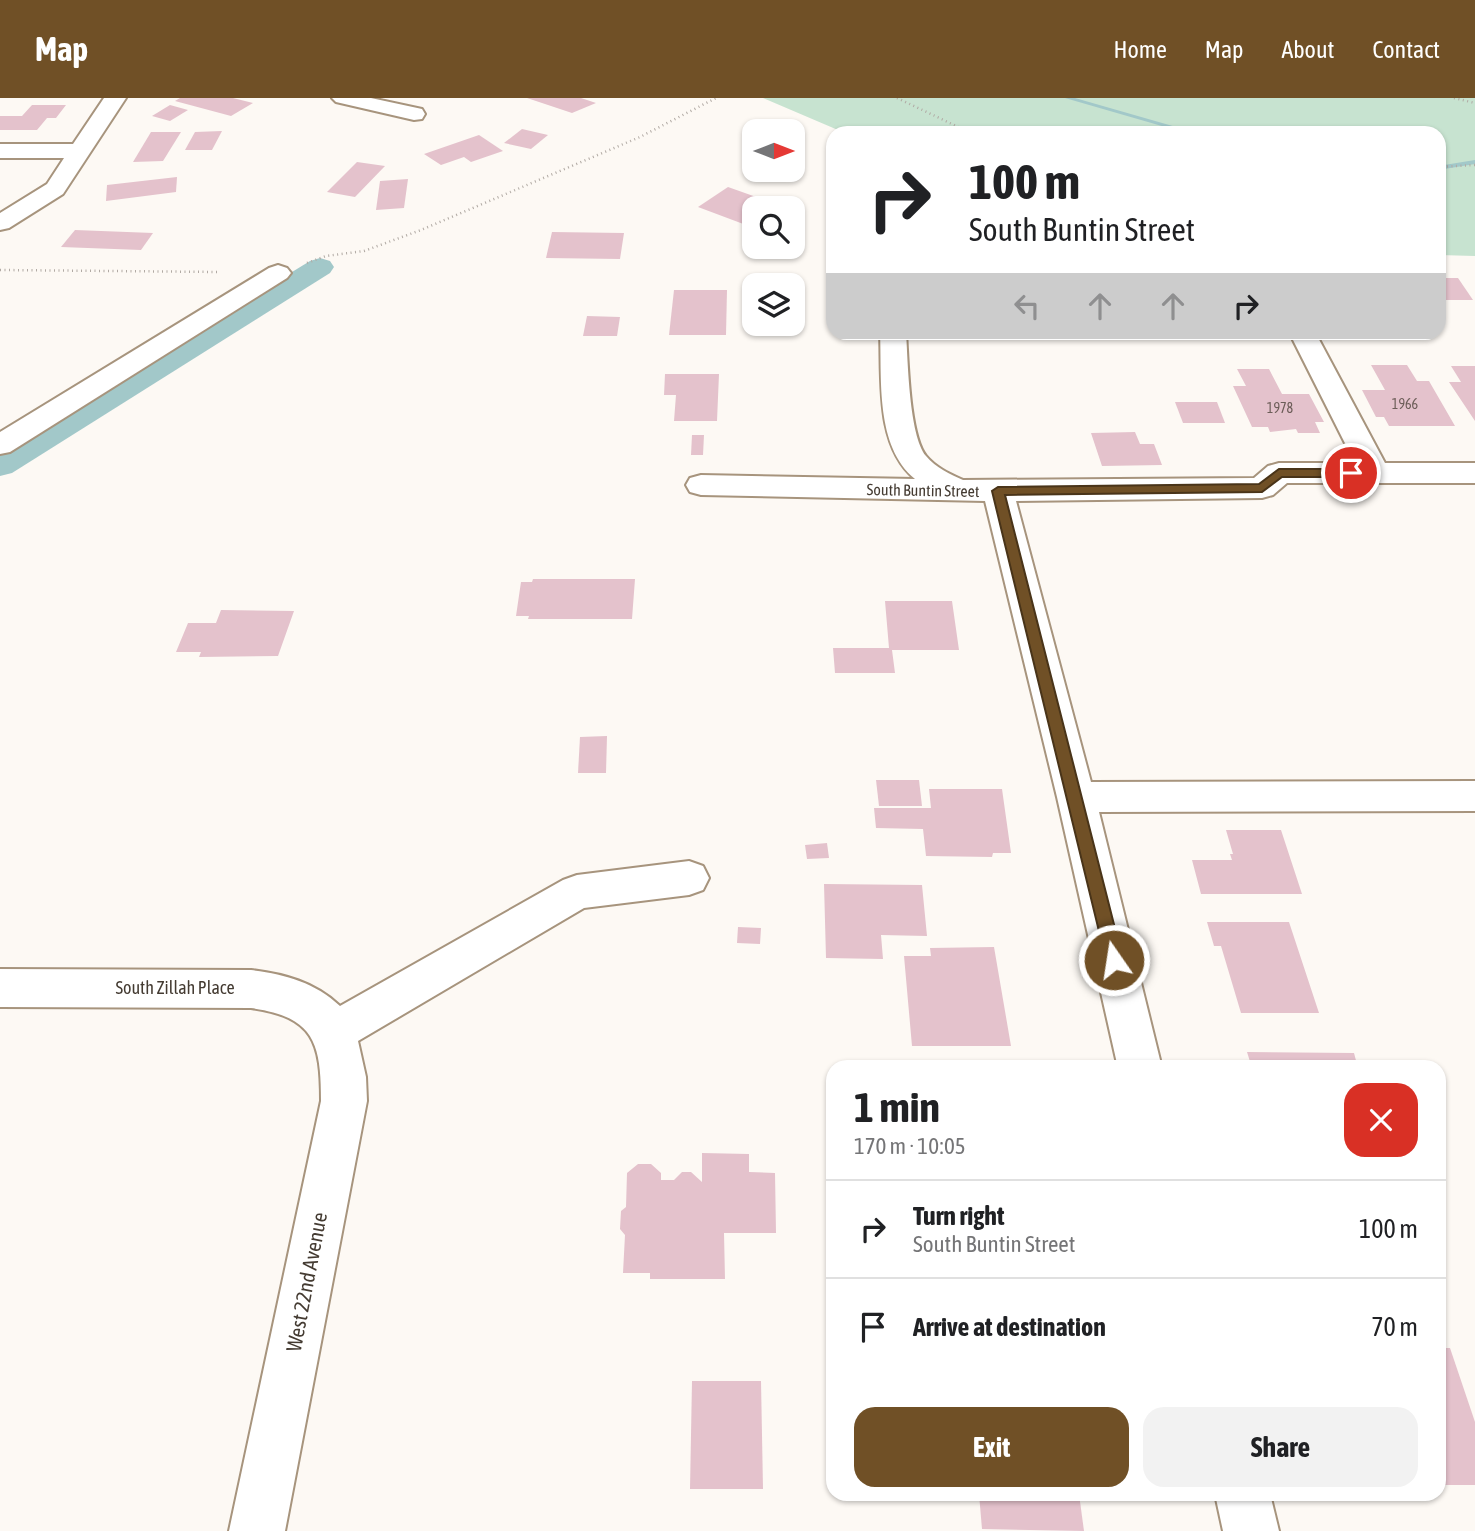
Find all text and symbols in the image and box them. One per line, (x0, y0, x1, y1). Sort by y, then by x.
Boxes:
text: Map (35, 30, 88, 68)
text: Home (1113, 36, 1167, 63)
text: Map (1205, 36, 1243, 63)
text: About (1281, 36, 1334, 63)
text: Contact (1372, 36, 1440, 63)
north arrow (742, 119, 805, 182)
map controls (742, 119, 805, 336)
text: 100 m (969, 153, 1080, 209)
icon: right (854, 154, 945, 245)
button: search (742, 196, 805, 259)
text: South Buntin Street (969, 211, 1195, 248)
button: layers (742, 273, 805, 336)
icon: left (1008, 287, 1046, 325)
icon: ahead (1081, 287, 1119, 325)
icon: ahead (1154, 287, 1192, 325)
icon: right (1227, 287, 1265, 325)
house number: 1966 (1392, 396, 1419, 412)
house number: 1978 (1267, 400, 1294, 416)
pin (1321, 443, 1381, 503)
icon: arrive (1332, 454, 1370, 492)
street label: South Buntin Street (866, 480, 980, 500)
position arrow (1077, 923, 1151, 997)
street label: South Zillah Place (115, 977, 235, 998)
text: 1 min (854, 1083, 940, 1131)
button: close (1344, 1083, 1418, 1157)
text: 170 m · 10:05 (854, 1133, 966, 1159)
text: Turn right (913, 1201, 1004, 1231)
street label: West 22nd Avenue (281, 1210, 331, 1353)
icon: right (854, 1210, 892, 1248)
text: 100 m (1359, 1214, 1418, 1244)
text: South Buntin Street (913, 1231, 1075, 1257)
icon: arrive (854, 1308, 892, 1346)
text: Arrive at destination (913, 1312, 1106, 1342)
text: 70 m (1371, 1312, 1418, 1342)
button: Exit (854, 1407, 1129, 1487)
button: Share (1143, 1407, 1418, 1487)

